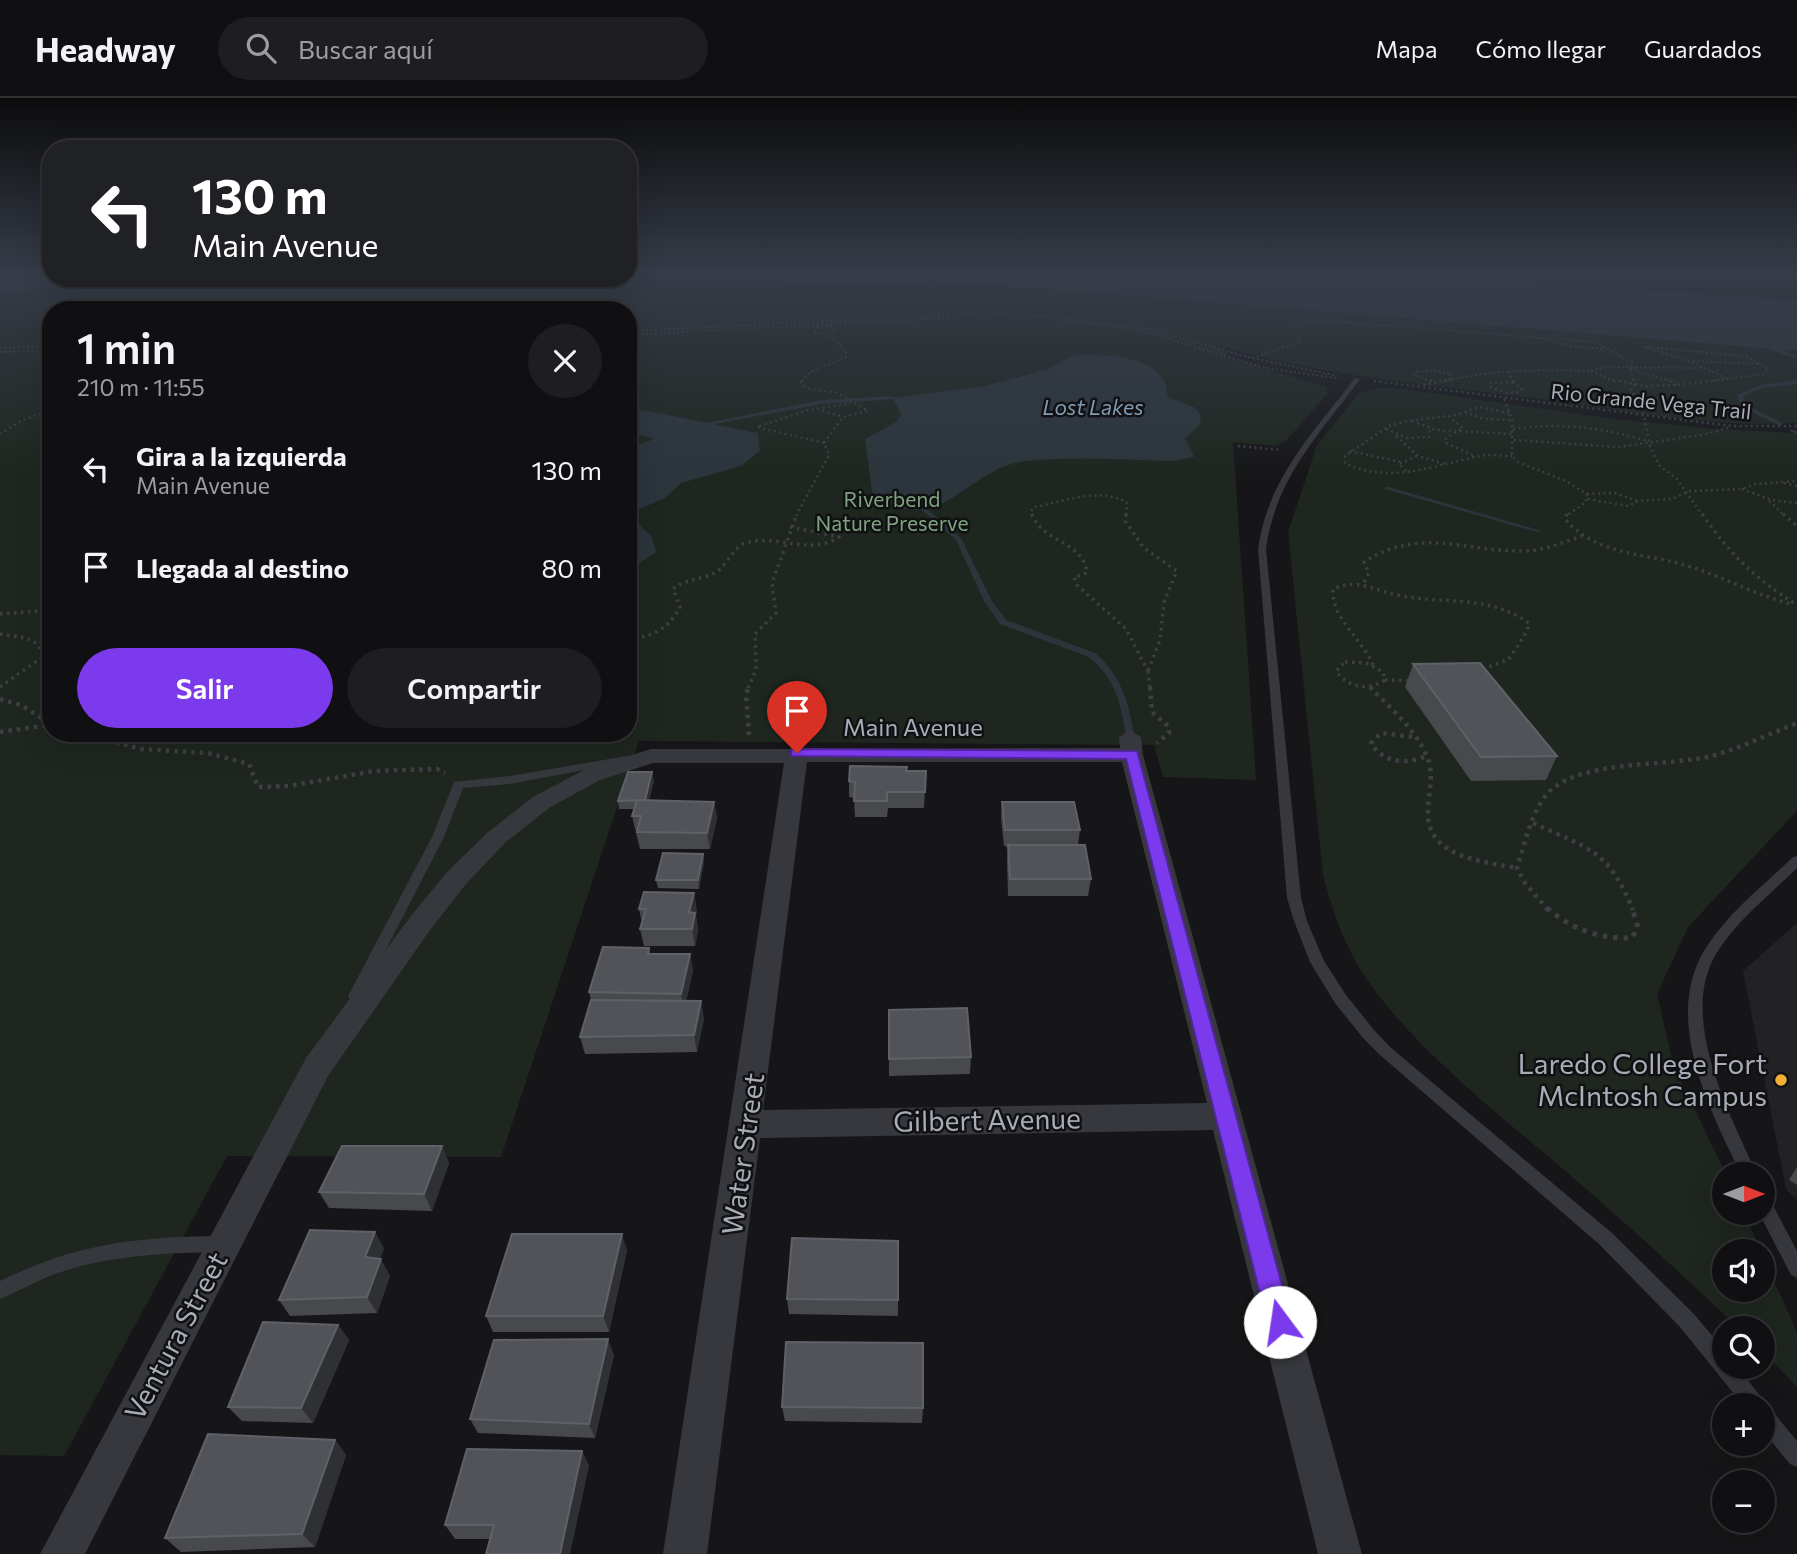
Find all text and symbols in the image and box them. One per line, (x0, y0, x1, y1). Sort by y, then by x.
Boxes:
search box (218, 17, 708, 80)
text: Headway (35, 28, 176, 69)
icon: search (242, 29, 280, 67)
text: Buscar aquí (298, 33, 433, 64)
text: Mapa (1375, 34, 1438, 63)
text: Cómo llegar (1476, 34, 1606, 63)
text: Guardados (1644, 34, 1762, 63)
text: 130 m (192, 164, 327, 224)
icon: left (77, 168, 168, 259)
text: Main Avenue (192, 224, 378, 264)
text: 1 min (77, 321, 176, 373)
button: close (528, 324, 602, 398)
text: 210 m · 11:55 (77, 373, 205, 401)
street label: Rio Grande Vega Trail (1550, 378, 1753, 423)
water label: Lost Lakes (1042, 394, 1144, 419)
text: Gira a la izquierda (136, 440, 347, 471)
icon: left (77, 450, 115, 488)
text: 130 m (531, 454, 602, 485)
text: Main Avenue (136, 471, 270, 499)
park label: Riverbend Nature Preserve (815, 486, 969, 535)
icon: arrive (77, 548, 115, 586)
text: Llegada al destino (136, 552, 349, 583)
text: 80 m (542, 552, 602, 583)
button: Salir (77, 648, 333, 728)
button: Compartir (347, 648, 602, 728)
pin (767, 681, 827, 753)
icon: arrive (778, 692, 816, 730)
street label: Main Avenue (843, 712, 983, 741)
place label: Laredo College Fort McIntosh Campus (1518, 1046, 1767, 1112)
street label: Water Street (714, 1071, 770, 1237)
marker: Laredo College Fort McIntosh Campus (1773, 1072, 1789, 1088)
street label: Gilbert Avenue (893, 1100, 1081, 1138)
north arrow (1712, 1162, 1774, 1225)
map controls (1712, 1162, 1775, 1533)
button: sound (1712, 1239, 1775, 1302)
street label: Ventura Street (117, 1246, 234, 1425)
position arrow (1243, 1285, 1317, 1359)
button: search (1712, 1316, 1775, 1379)
button: + (1712, 1393, 1775, 1456)
button: − (1712, 1470, 1775, 1533)

